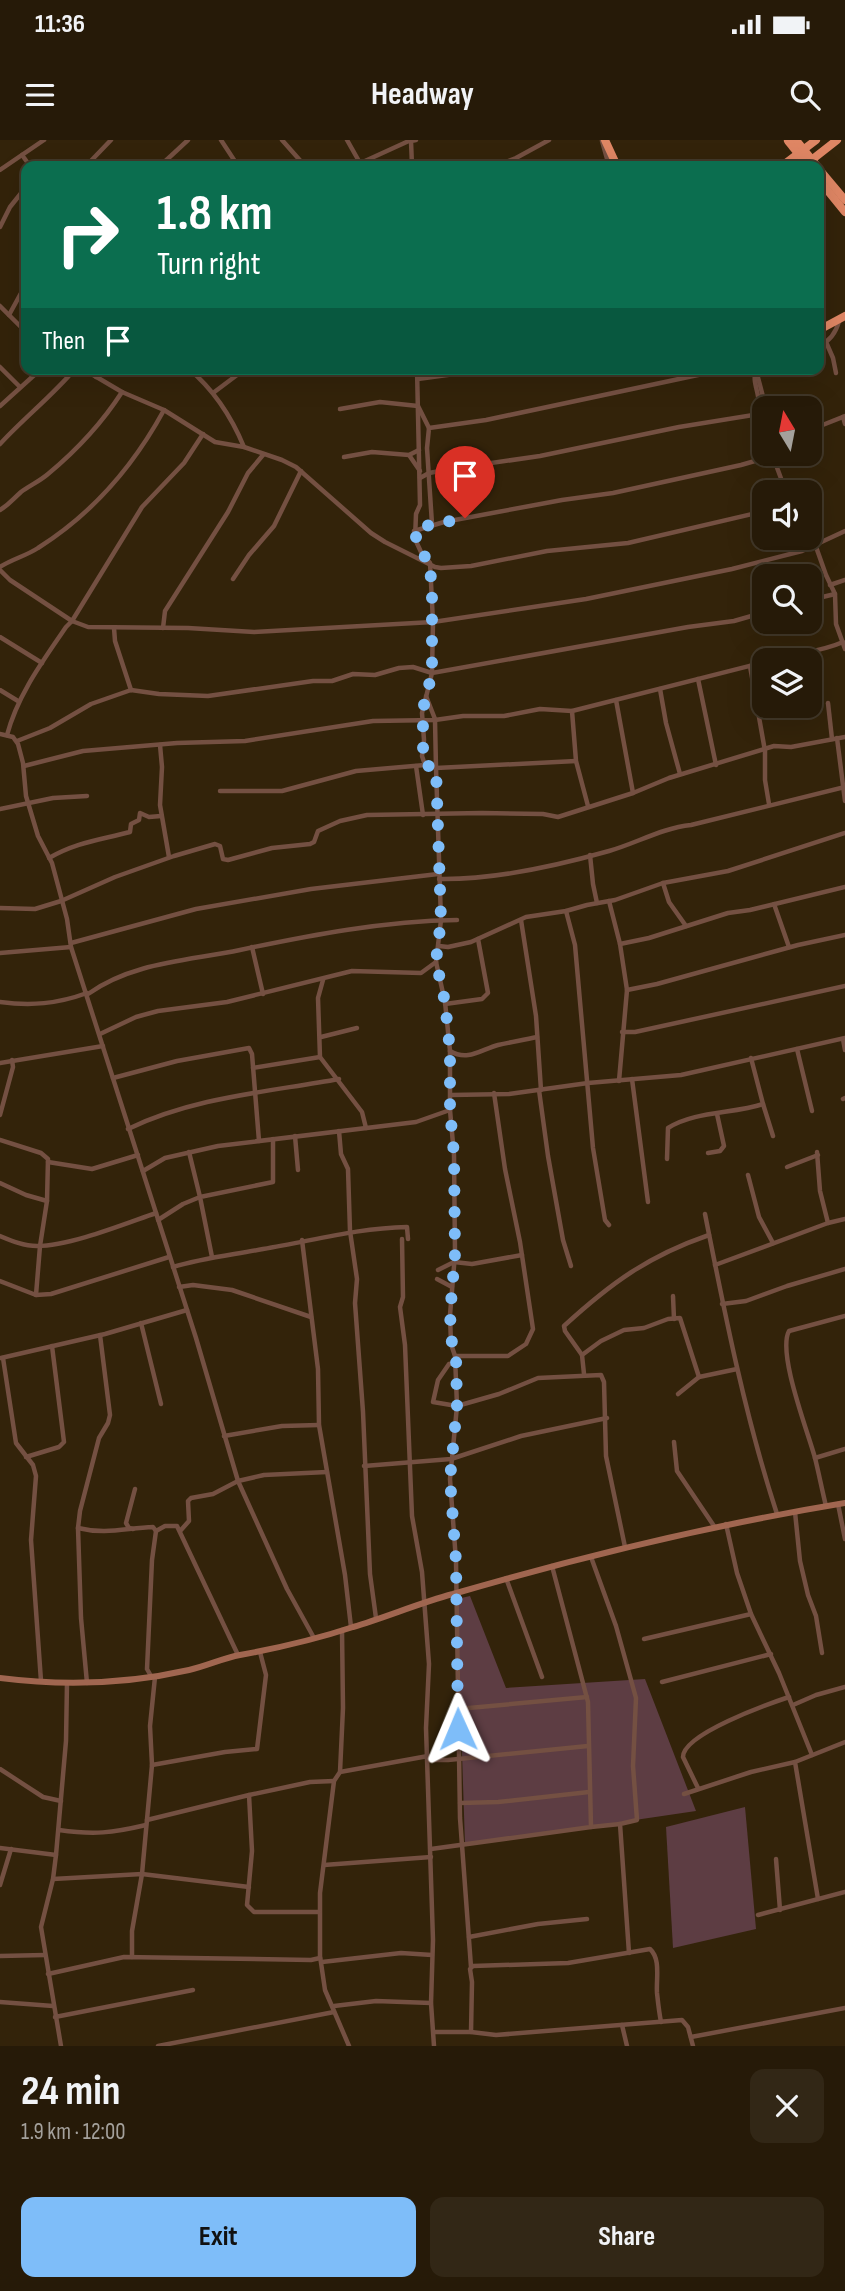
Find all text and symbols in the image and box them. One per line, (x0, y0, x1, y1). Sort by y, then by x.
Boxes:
text: 11:36 (35, 9, 85, 40)
text: Headway (371, 75, 474, 114)
icon: menu (21, 76, 59, 114)
icon: search (786, 76, 824, 114)
text: 1.8 km (157, 185, 272, 244)
icon: right (42, 189, 133, 280)
text: Turn right (157, 245, 261, 284)
icon: arrive (99, 322, 137, 360)
text: Then (42, 326, 85, 357)
north arrow (752, 396, 822, 466)
map controls (752, 396, 822, 718)
pin (435, 446, 495, 518)
icon: arrive (446, 457, 484, 495)
button: sound (752, 480, 822, 550)
button: search (752, 564, 822, 634)
button: layers (752, 648, 822, 718)
position arrow (421, 1692, 495, 1766)
text: 24 min (21, 2066, 120, 2117)
button: close (750, 2069, 824, 2143)
text: 1.9 km · 12:00 (21, 2118, 125, 2146)
button: Exit (21, 2197, 416, 2277)
button: Share (430, 2197, 824, 2277)

